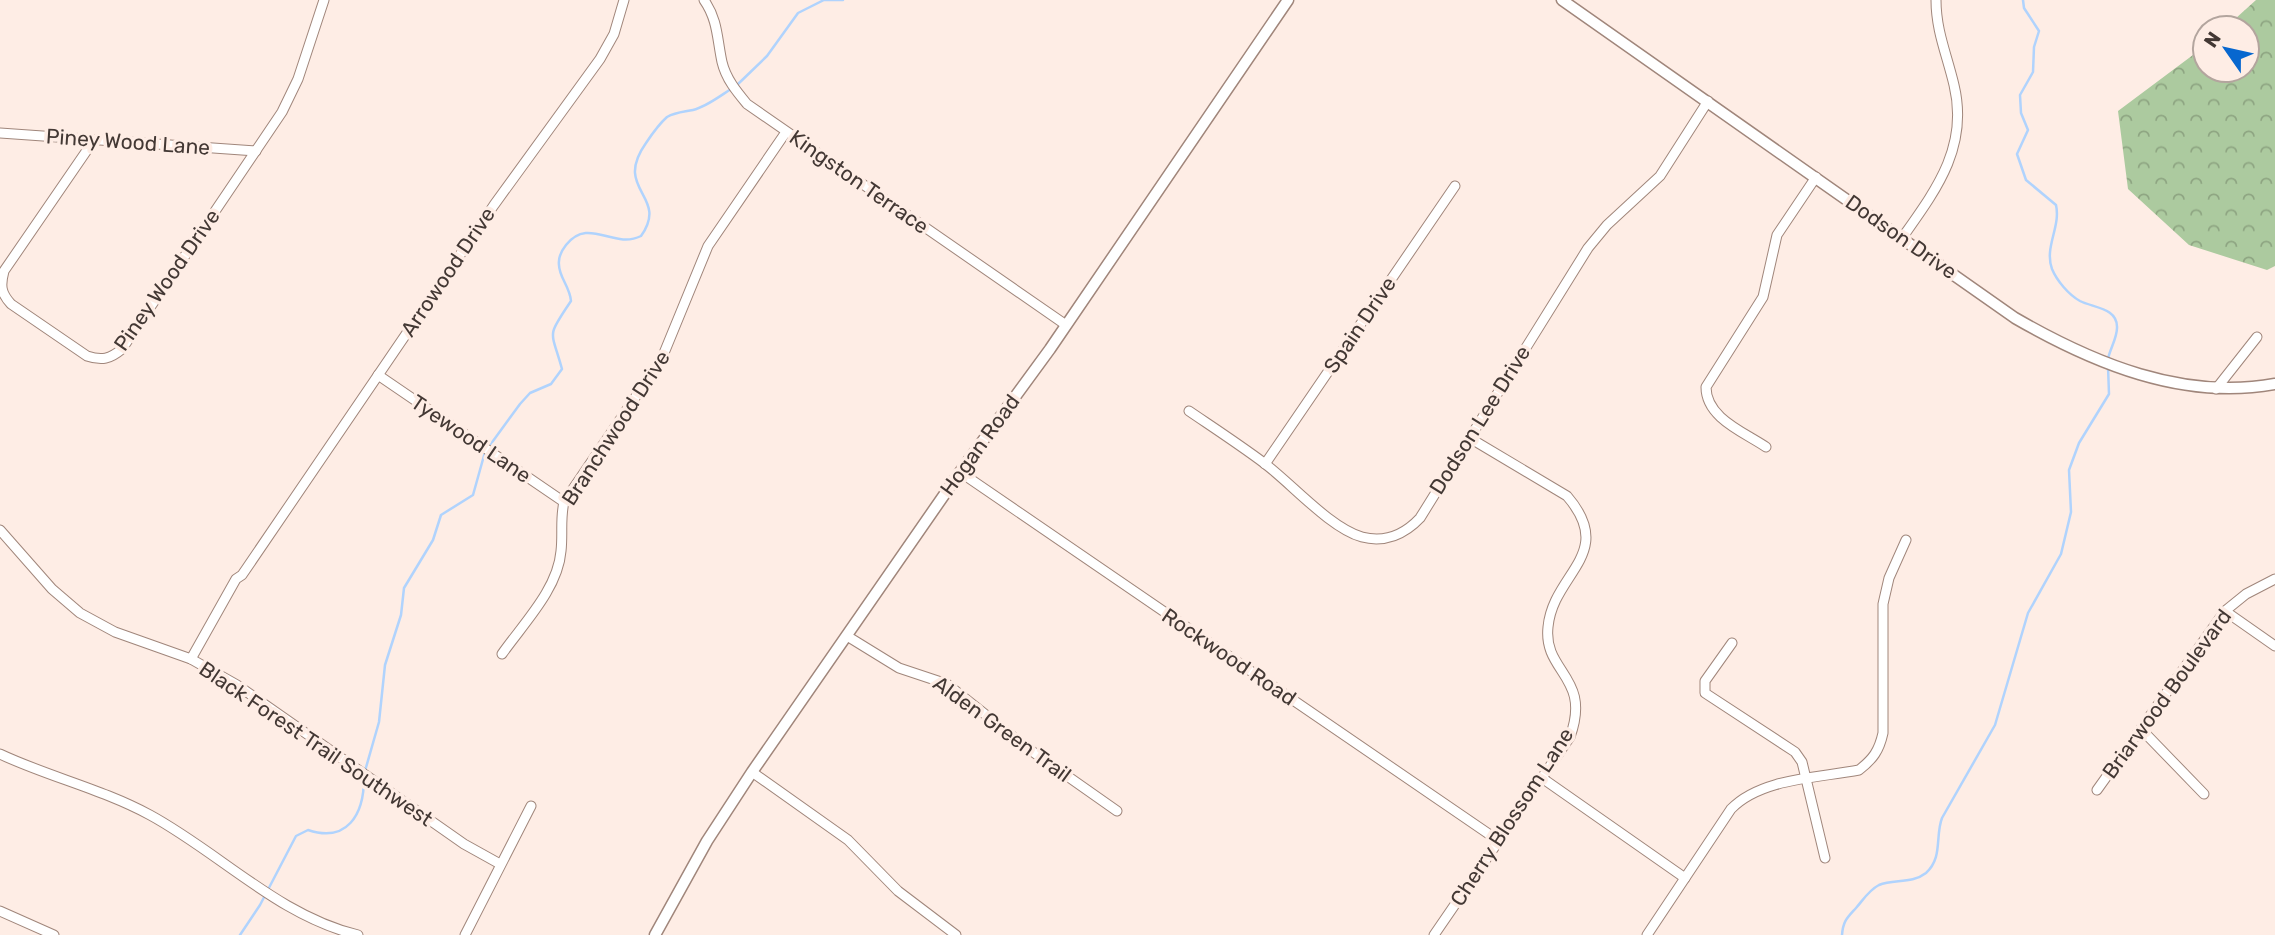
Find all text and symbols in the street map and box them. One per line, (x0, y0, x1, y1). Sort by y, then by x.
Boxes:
north arrow (2191, 14, 2261, 84)
text: N (2199, 28, 2226, 52)
street label: Piney Wood Lane (45, 123, 211, 160)
street label: Kingston Terrace (785, 124, 934, 239)
street label: Dodson Drive (1841, 189, 1962, 284)
street label: Arrowood Drive (395, 202, 500, 341)
street label: Piney Wood Drive (108, 204, 225, 355)
street label: Spain Drive (1318, 272, 1401, 378)
street label: Dodson Lee Drive (1424, 341, 1535, 499)
street label: Branchwood Drive (556, 346, 675, 510)
street label: Tyewood Lane (407, 389, 536, 488)
street label: Hogan Road (935, 389, 1025, 500)
street label: Rockwood Road (1158, 603, 1301, 711)
street label: Briarwood Boulevard (2097, 604, 2236, 783)
street label: Black Forest Trail Southwest (195, 656, 438, 831)
street label: Alden Green Trail (928, 670, 1076, 787)
street label: Cherry Blossom Lane (1445, 723, 1578, 910)

